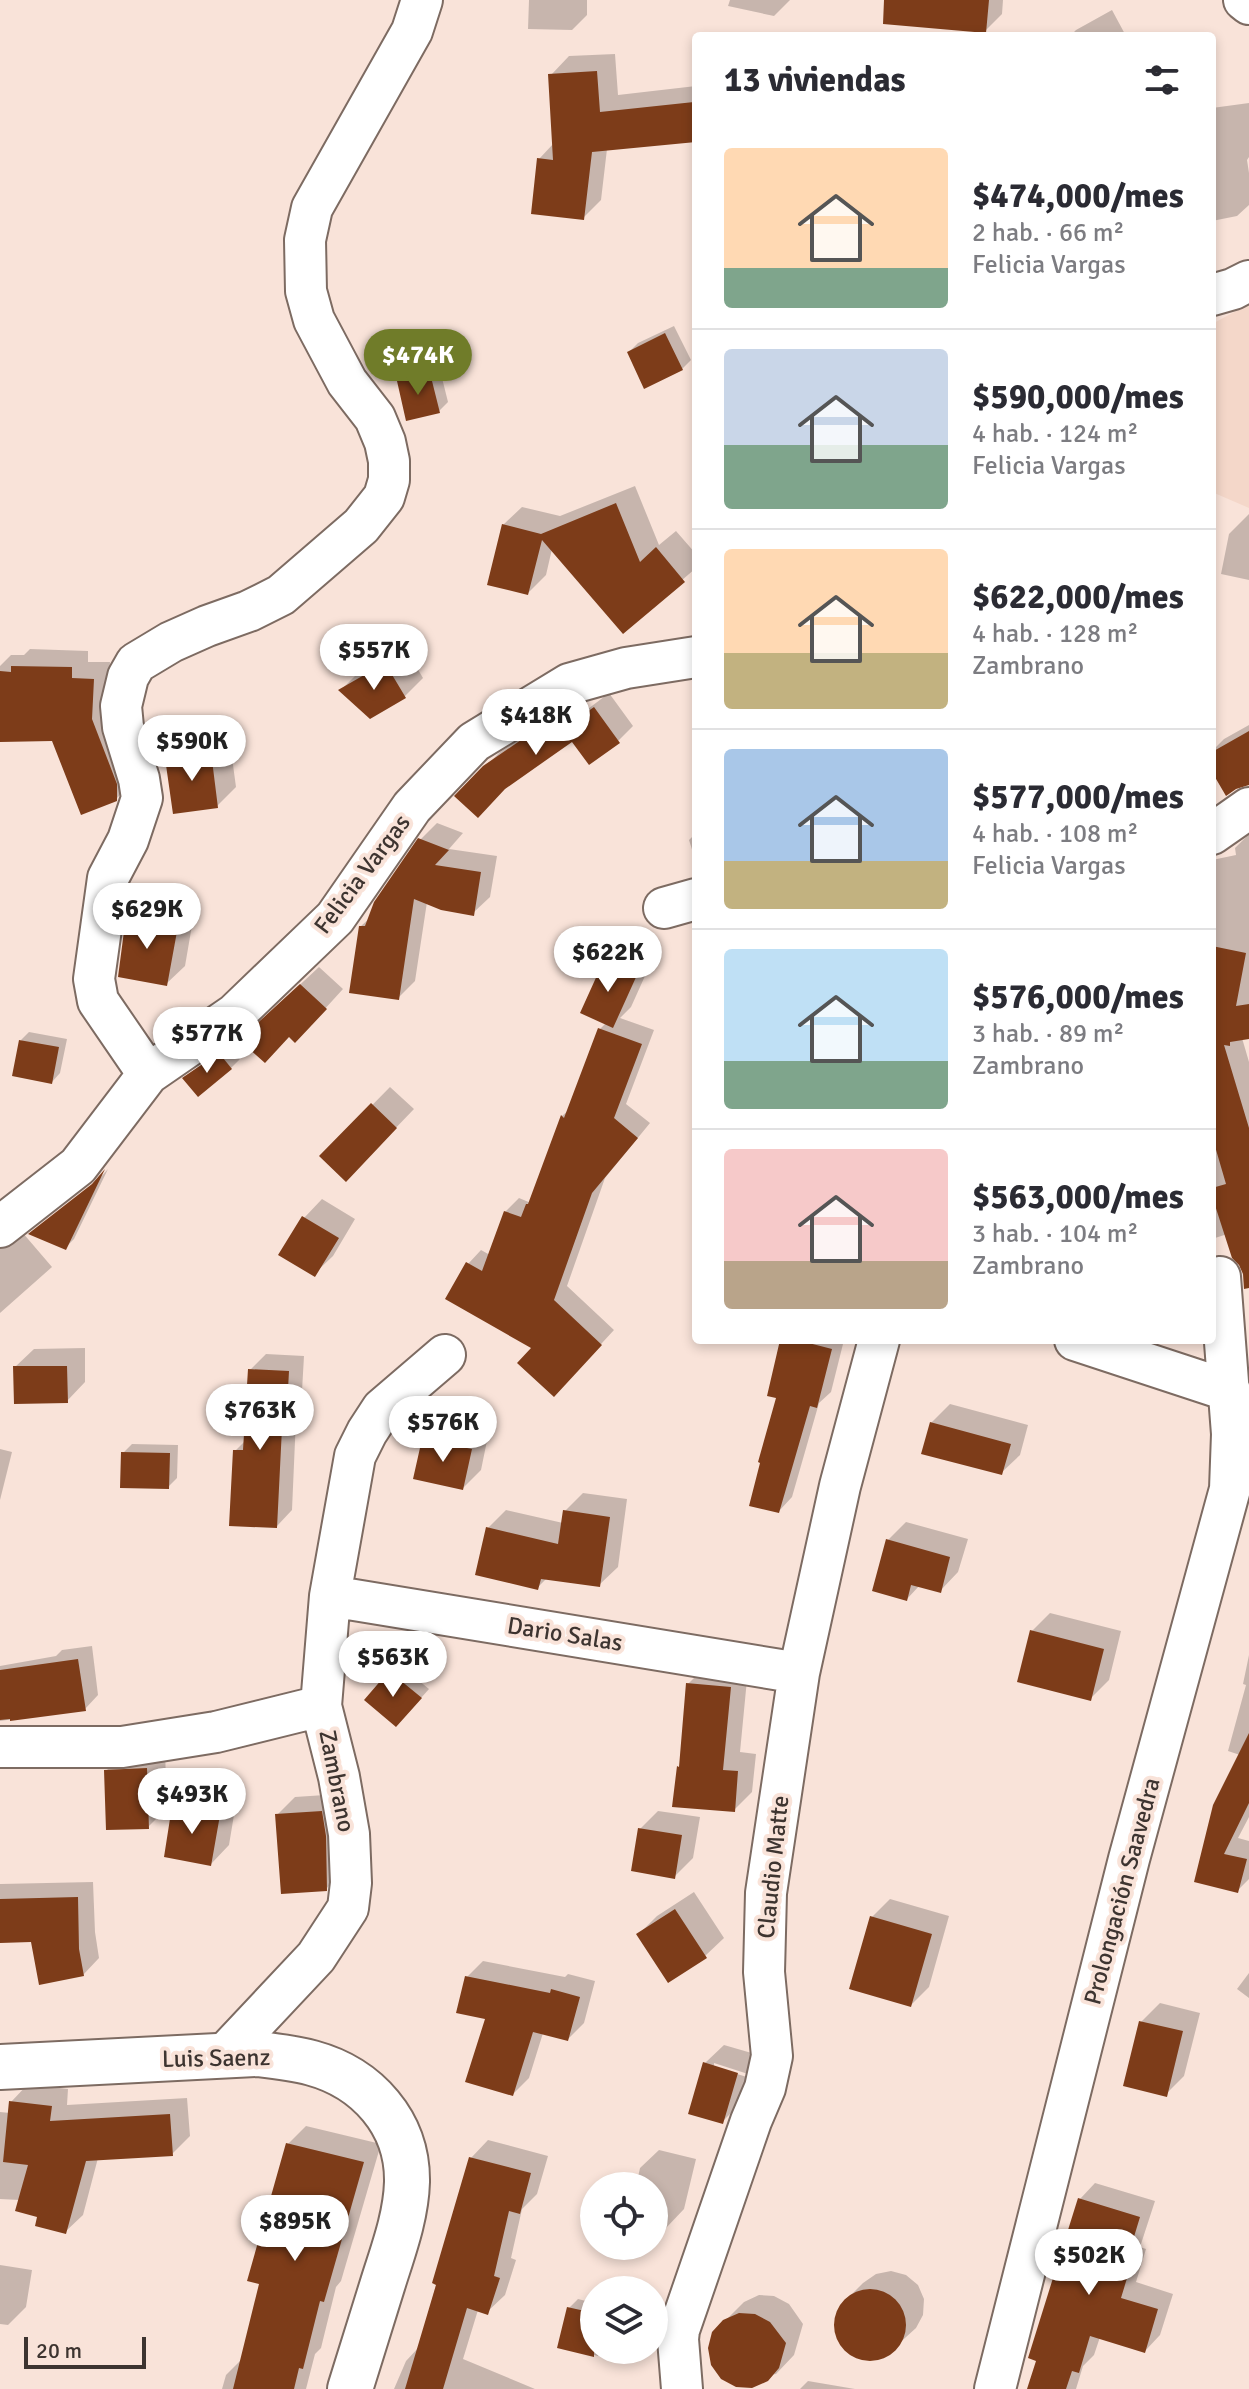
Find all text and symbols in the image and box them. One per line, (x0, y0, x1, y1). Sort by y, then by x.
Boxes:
icon: filters (1140, 58, 1184, 102)
text: 13 viviendas (724, 59, 906, 101)
text: $474,000/mes (972, 175, 1184, 217)
icon: home (788, 180, 884, 276)
text: 2 hab. · 66 m² (972, 217, 1124, 249)
text: Felicia Vargas (972, 249, 1126, 281)
pin: $474K (362, 329, 474, 397)
text: $474K (382, 339, 454, 371)
text: $590,000/mes (972, 376, 1184, 418)
icon: home (788, 381, 884, 477)
text: 4 hab. · 124 m² (972, 418, 1139, 450)
text: Felicia Vargas (972, 450, 1126, 482)
text: $622,000/mes (972, 576, 1184, 618)
icon: home (788, 581, 884, 677)
text: 4 hab. · 128 m² (972, 618, 1139, 650)
pin: $557K (318, 624, 430, 692)
text: $557K (338, 634, 410, 666)
text: Zambrano (972, 650, 1084, 682)
pin: $418K (480, 689, 592, 757)
text: $418K (500, 699, 572, 731)
pin: $590K (136, 715, 248, 783)
text: $590K (156, 725, 228, 757)
text: $577,000/mes (972, 776, 1184, 818)
icon: home (788, 781, 884, 877)
street label: Felicia Vargas (307, 808, 417, 940)
text: 4 hab. · 108 m² (972, 818, 1139, 850)
text: Felicia Vargas (972, 850, 1126, 882)
pin: $629K (91, 883, 203, 951)
text: $629K (111, 893, 183, 925)
pin: $622K (552, 926, 664, 994)
text: $622K (572, 936, 644, 968)
text: $576,000/mes (972, 976, 1184, 1018)
icon: home (788, 981, 884, 1077)
pin: $577K (151, 1007, 263, 1075)
text: $577K (171, 1017, 243, 1049)
text: 3 hab. · 89 m² (972, 1018, 1124, 1050)
text: Zambrano (972, 1050, 1084, 1082)
text: $563,000/mes (972, 1176, 1184, 1218)
icon: home (788, 1181, 884, 1277)
text: 3 hab. · 104 m² (972, 1218, 1139, 1250)
text: Zambrano (972, 1250, 1084, 1282)
pin: $763K (204, 1384, 316, 1452)
text: $763K (224, 1394, 296, 1426)
pin: $576K (387, 1396, 499, 1464)
text: $576K (407, 1406, 479, 1438)
street label: Dario Salas (505, 1610, 625, 1658)
pin: $563K (337, 1631, 449, 1699)
text: $563K (357, 1641, 429, 1673)
street label: Zambrano (312, 1727, 362, 1835)
pin: $493K (136, 1768, 248, 1836)
street label: Prolongación Saavedra (1077, 1774, 1167, 2008)
text: $493K (156, 1778, 228, 1810)
street label: Claudio Matte (751, 1794, 795, 1940)
street label: Luis Saenz (161, 2042, 271, 2074)
map controls (580, 2172, 668, 2364)
button: locate (580, 2172, 668, 2260)
pin: $895K (239, 2195, 351, 2263)
text: $895K (259, 2205, 331, 2237)
pin: $502K (1033, 2229, 1145, 2297)
text: $502K (1053, 2239, 1125, 2271)
button: layers (580, 2276, 668, 2364)
scale bar (24, 2333, 146, 2369)
text: 20 m (36, 2337, 82, 2364)

